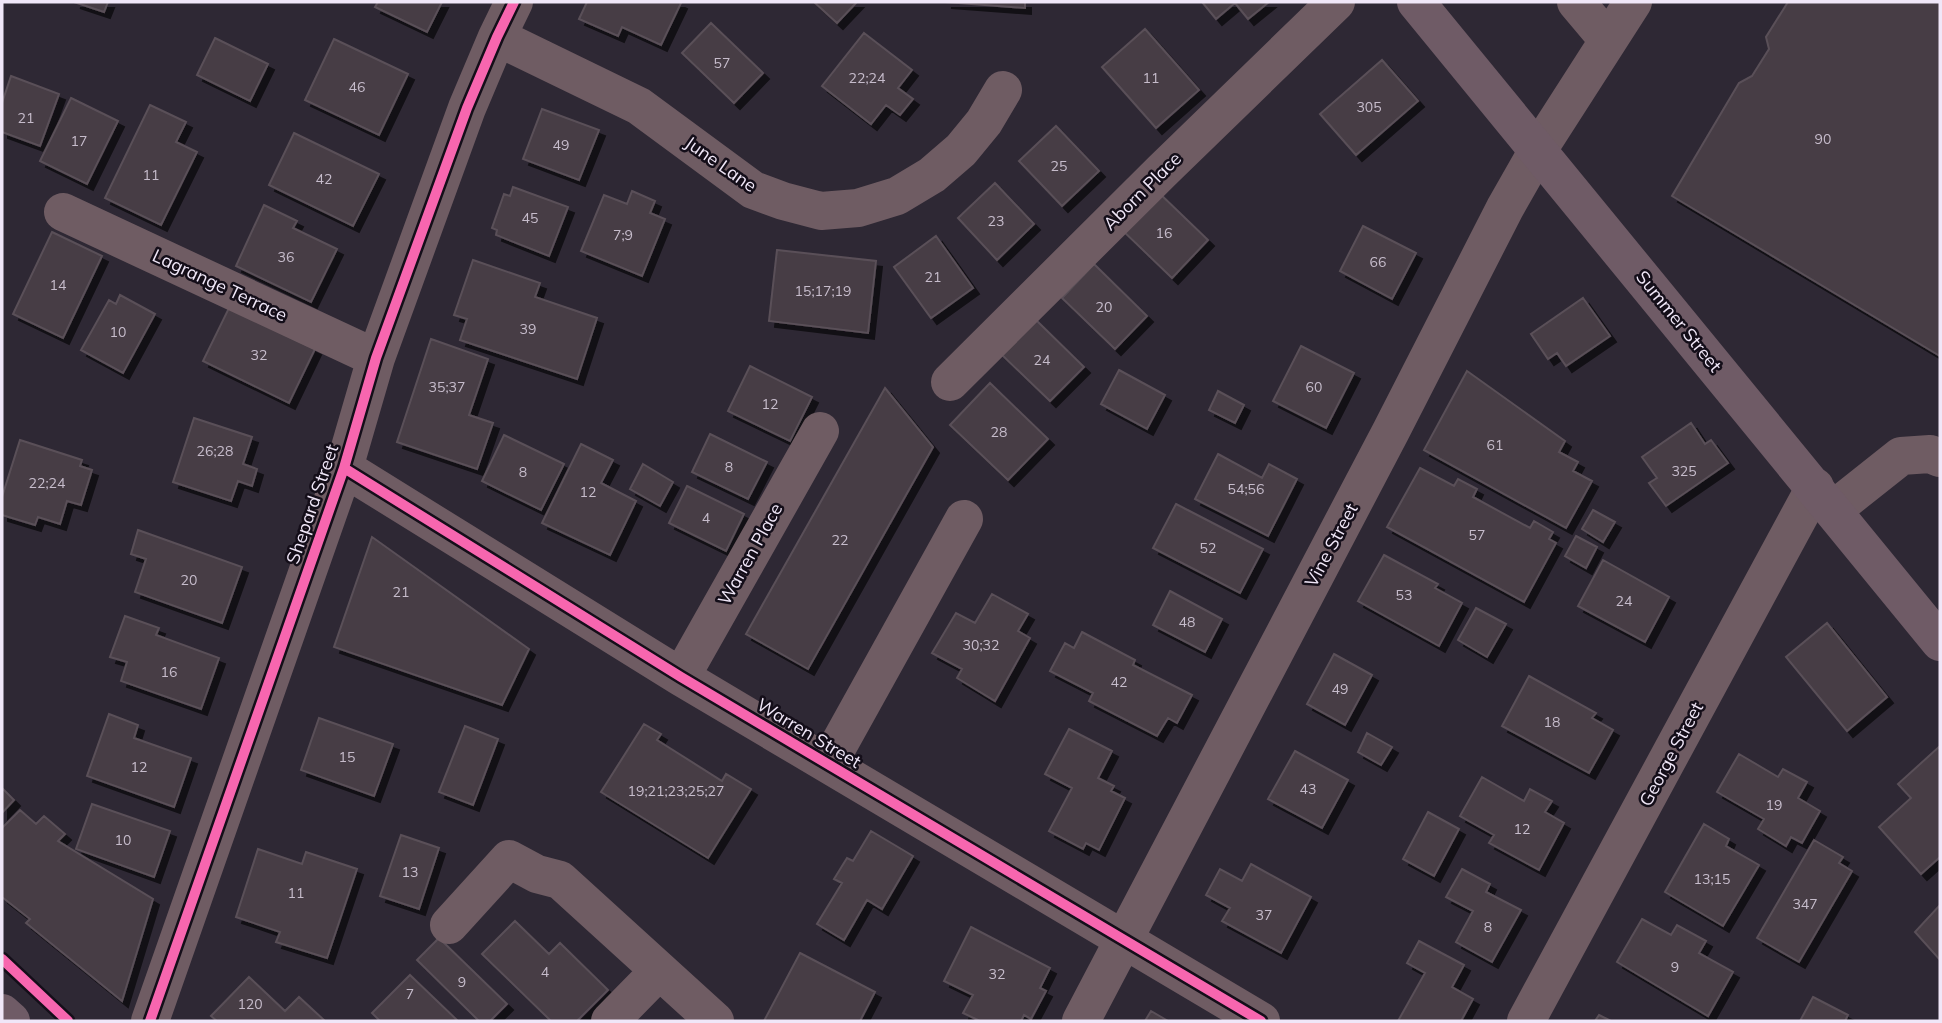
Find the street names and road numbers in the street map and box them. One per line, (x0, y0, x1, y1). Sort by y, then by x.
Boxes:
street label: June Lane (681, 131, 761, 197)
street label: Aborn Place (1098, 147, 1186, 235)
street label: Lagrange Terrace (149, 244, 291, 326)
street label: Summer Street (1631, 266, 1727, 376)
street label: Shepard Street (281, 441, 343, 567)
street label: Warren Place (713, 499, 787, 609)
street label: Vine Street (1299, 499, 1363, 591)
street label: Warren Street (753, 693, 865, 773)
street label: George Street (1634, 698, 1708, 810)

